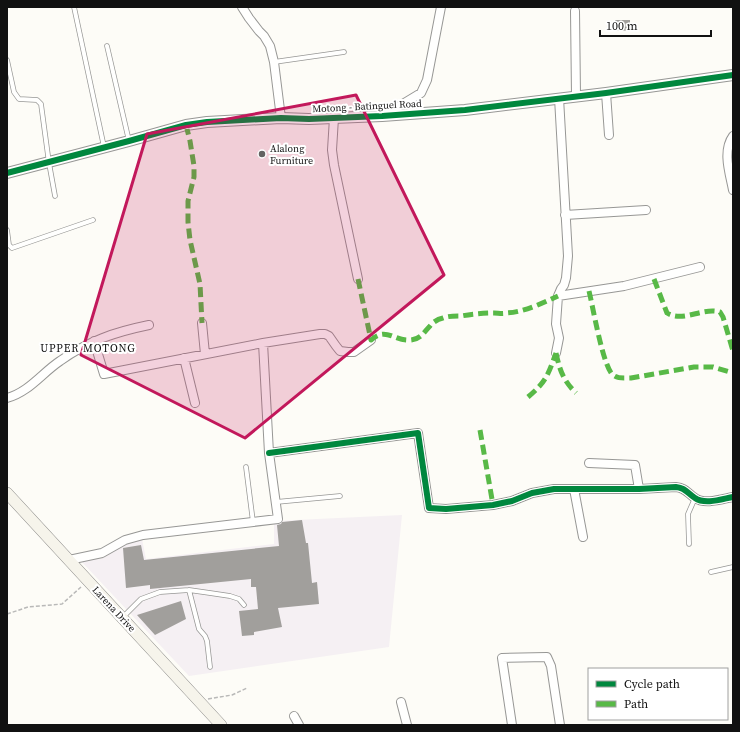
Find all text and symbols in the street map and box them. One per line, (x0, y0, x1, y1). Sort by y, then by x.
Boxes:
scale bar (600, 12, 711, 38)
text: 100 m (606, 18, 638, 34)
street label: Motong - Batinguel Road (312, 97, 422, 115)
place label: Alalong Furniture (270, 142, 313, 167)
marker: Alalong Furniture (257, 149, 267, 159)
district label: UPPER MOTONG (40, 341, 136, 356)
street label: Larena Drive (90, 583, 138, 635)
legend (588, 668, 728, 720)
text: Cycle path (624, 676, 680, 692)
text: Path (624, 696, 648, 712)

